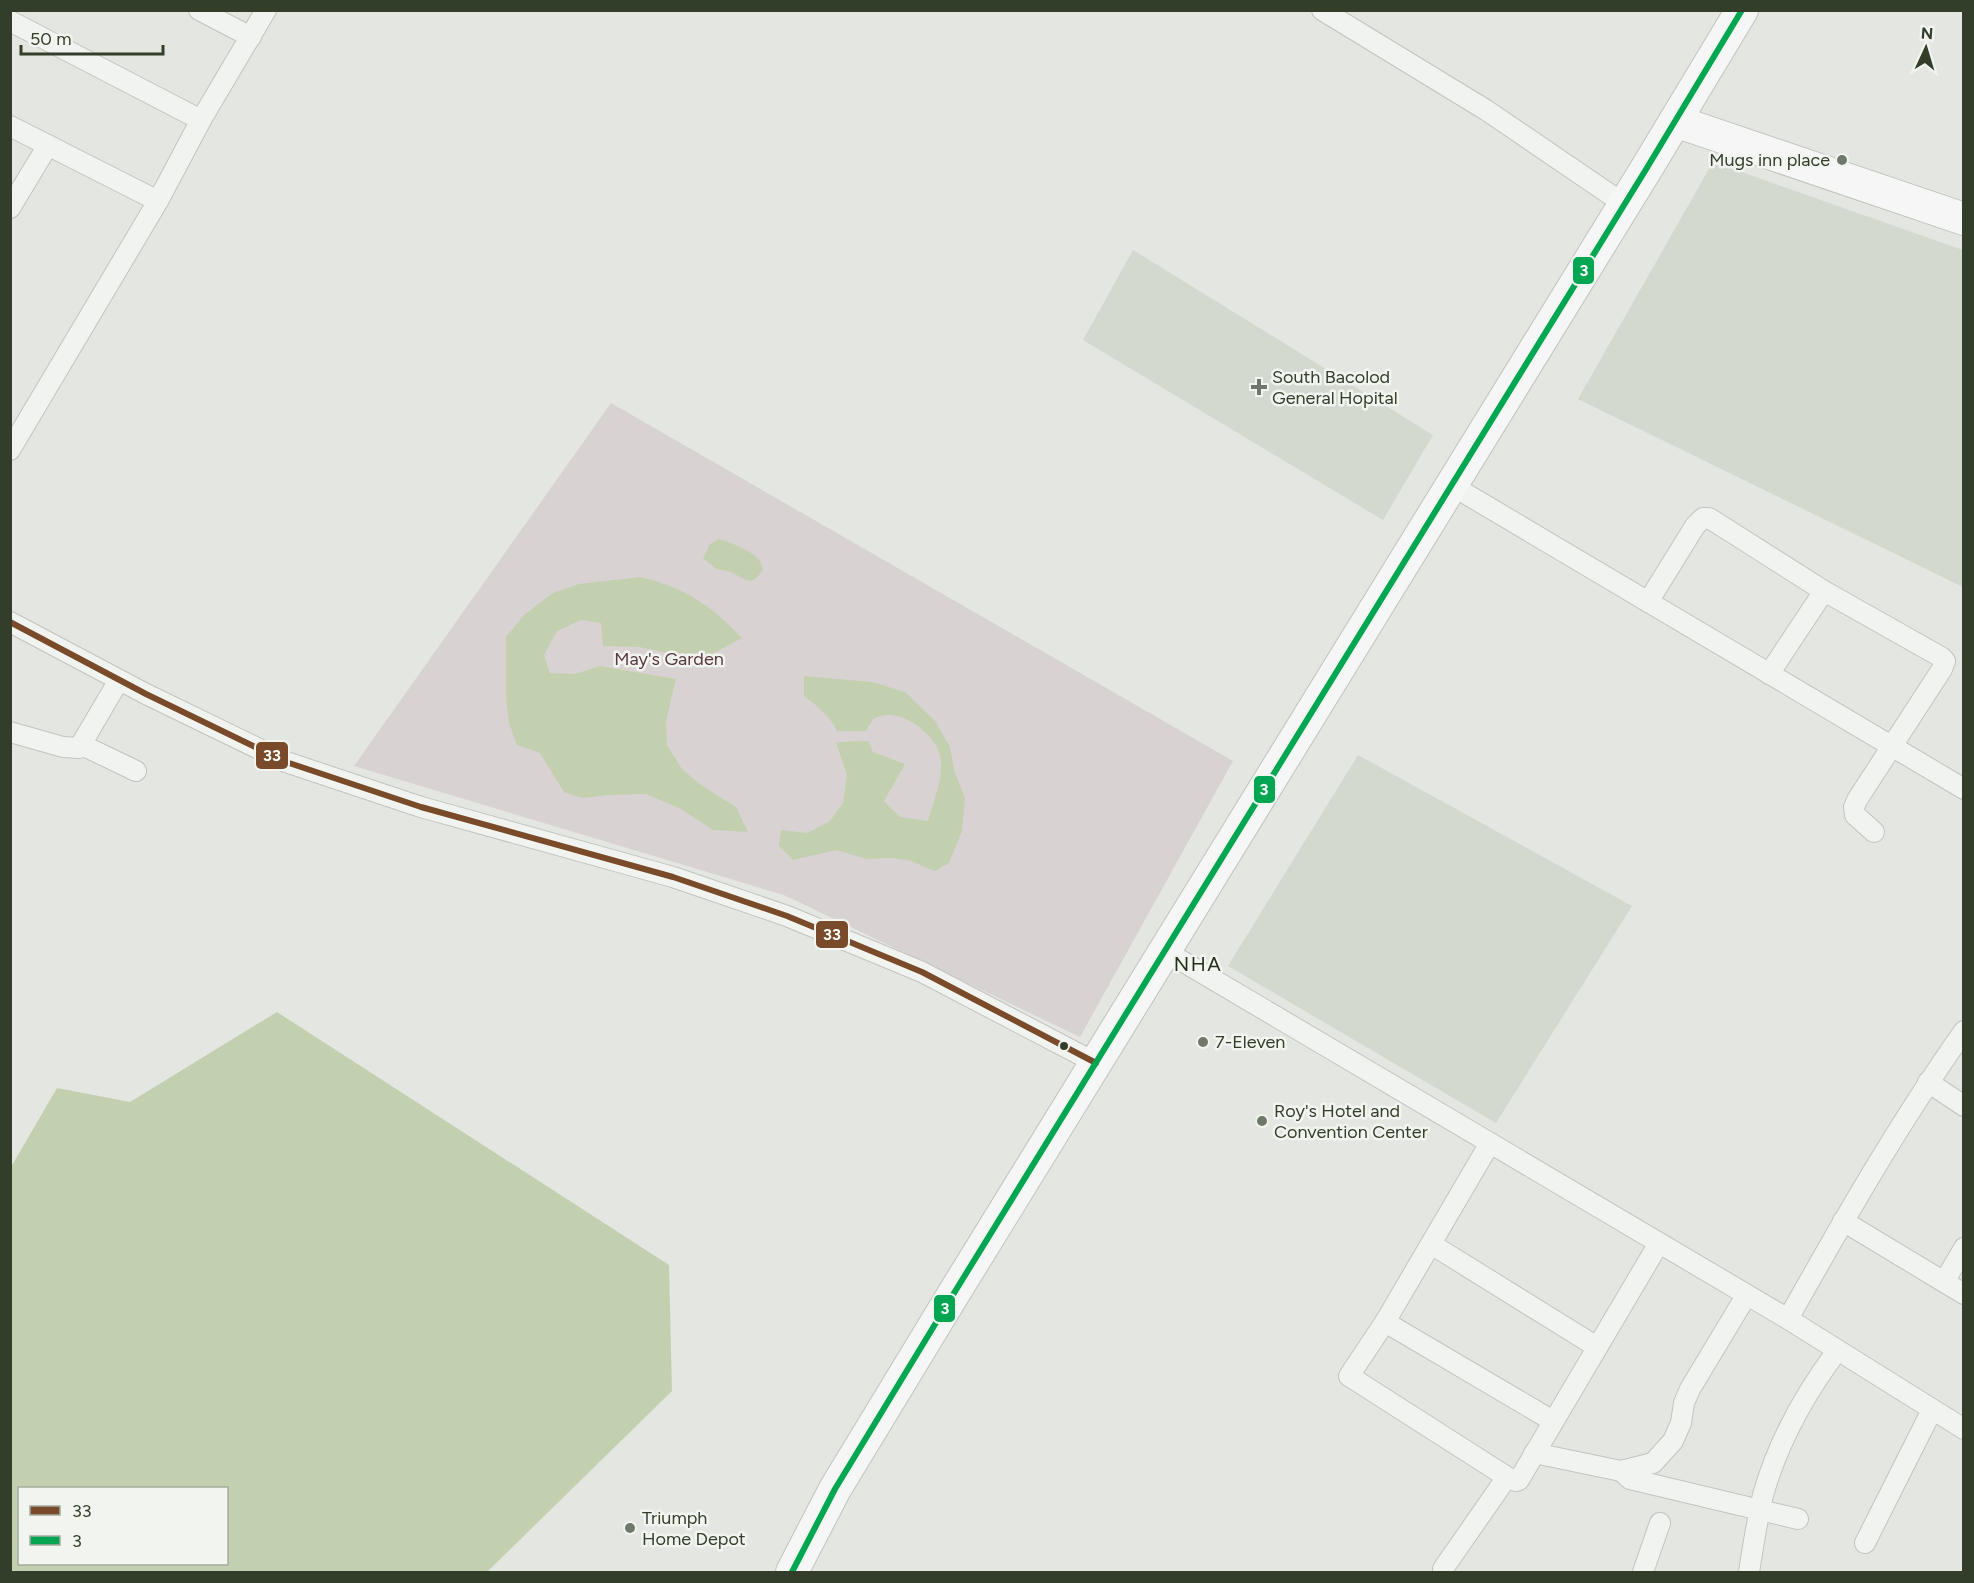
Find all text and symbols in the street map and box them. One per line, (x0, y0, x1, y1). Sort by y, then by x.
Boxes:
scale bar (21, 18, 164, 56)
north arrow (1896, 18, 1956, 78)
text: N (1920, 24, 1934, 43)
text: 50 m (30, 28, 72, 50)
place label: Mugs inn place (1709, 149, 1830, 171)
marker: Mugs inn place (1835, 153, 1849, 167)
line badge: 3 (1572, 256, 1595, 285)
text: 3 (1580, 261, 1589, 280)
place label: South Bacolod General Hopital (1272, 366, 1398, 409)
marker: South Bacolod General Hopital (1250, 378, 1268, 396)
park label: May's Garden (614, 648, 724, 670)
line badge: 33 (255, 741, 289, 770)
text: 33 (263, 746, 281, 765)
line badge: 3 (1253, 775, 1276, 804)
text: 3 (1260, 780, 1269, 799)
line badge: 33 (815, 920, 849, 949)
text: 33 (823, 925, 841, 944)
district label: NHA (1174, 952, 1222, 976)
place label: 7-Eleven (1215, 1031, 1285, 1053)
marker: 7-Eleven (1196, 1035, 1210, 1049)
unlabelled marker (1058, 1040, 1070, 1052)
place label: Roy's Hotel and Convention Center (1274, 1100, 1428, 1143)
marker: Roy's Hotel and Convention Center (1255, 1114, 1269, 1128)
line badge: 3 (933, 1294, 956, 1323)
text: 3 (941, 1299, 950, 1318)
legend (18, 1487, 228, 1565)
text: 33 (72, 1500, 92, 1522)
place label: Triumph Home Depot (642, 1507, 746, 1550)
marker: Triumph Home Depot (623, 1521, 637, 1535)
text: 3 (72, 1530, 82, 1552)

